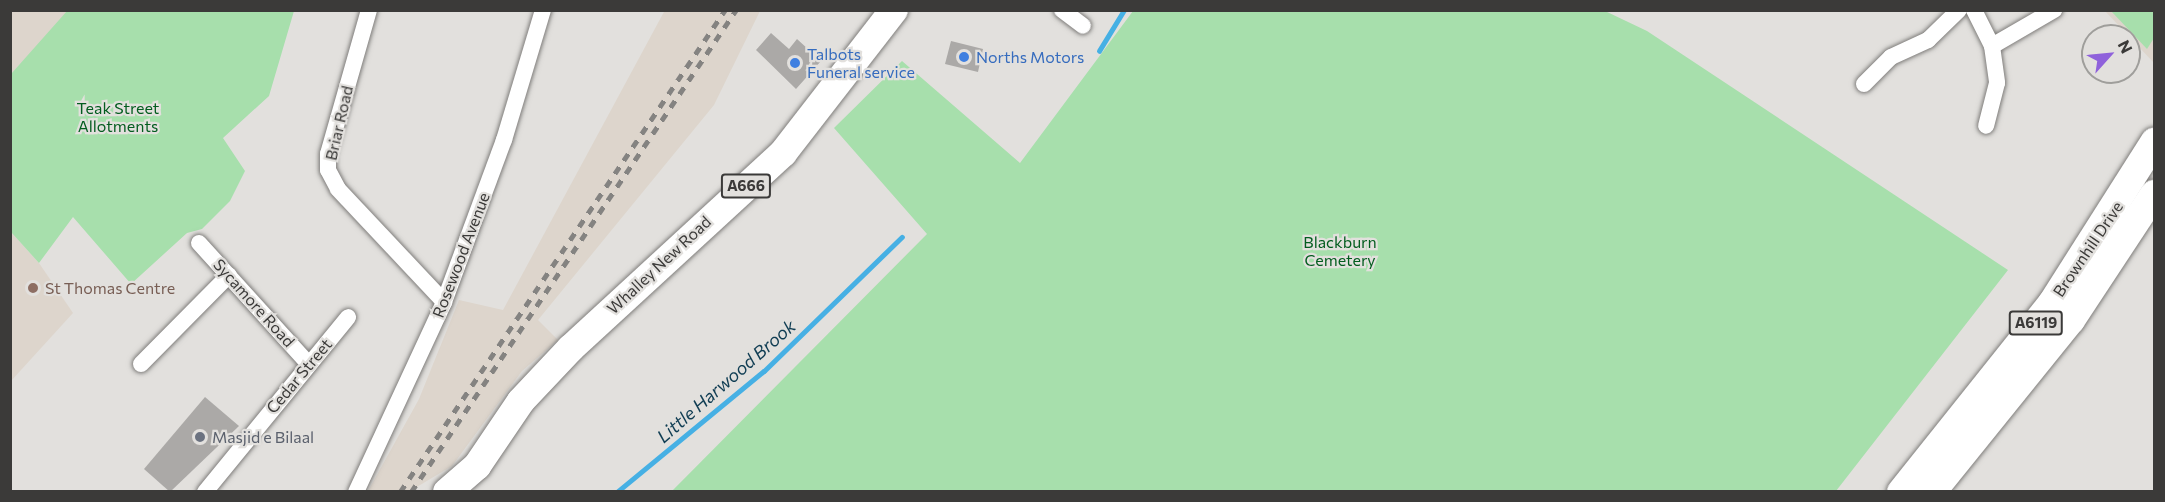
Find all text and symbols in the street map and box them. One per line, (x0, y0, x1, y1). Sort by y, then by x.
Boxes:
north arrow (2081, 24, 2141, 84)
text: N (2115, 37, 2137, 56)
place label: Talbots Funeral service (807, 44, 915, 82)
place label: Norths Motors (976, 47, 1084, 67)
marker: Norths Motors (957, 50, 971, 64)
marker: Talbots Funeral service (788, 56, 802, 70)
street label: Briar Road (321, 84, 357, 162)
park label: Teak Street Allotments (77, 98, 159, 136)
road number: A666 (720, 174, 771, 198)
street label: Rosewood Avenue (428, 190, 494, 320)
street label: Brownhill Drive (2049, 198, 2127, 300)
street label: Whalley New Road (603, 212, 715, 318)
park label: Blackburn Cemetery (1303, 232, 1377, 270)
street label: Sycamore Road (209, 255, 299, 351)
place label: St Thomas Centre (45, 278, 175, 298)
marker: St Thomas Centre (26, 281, 40, 295)
road number: A6119 (2008, 311, 2064, 335)
water label: Little Harwood Brook (652, 315, 800, 447)
street label: Cedar Street (262, 335, 336, 417)
place label: Masjid e Bilaal (212, 427, 314, 447)
marker: Masjid e Bilaal (193, 430, 207, 444)

